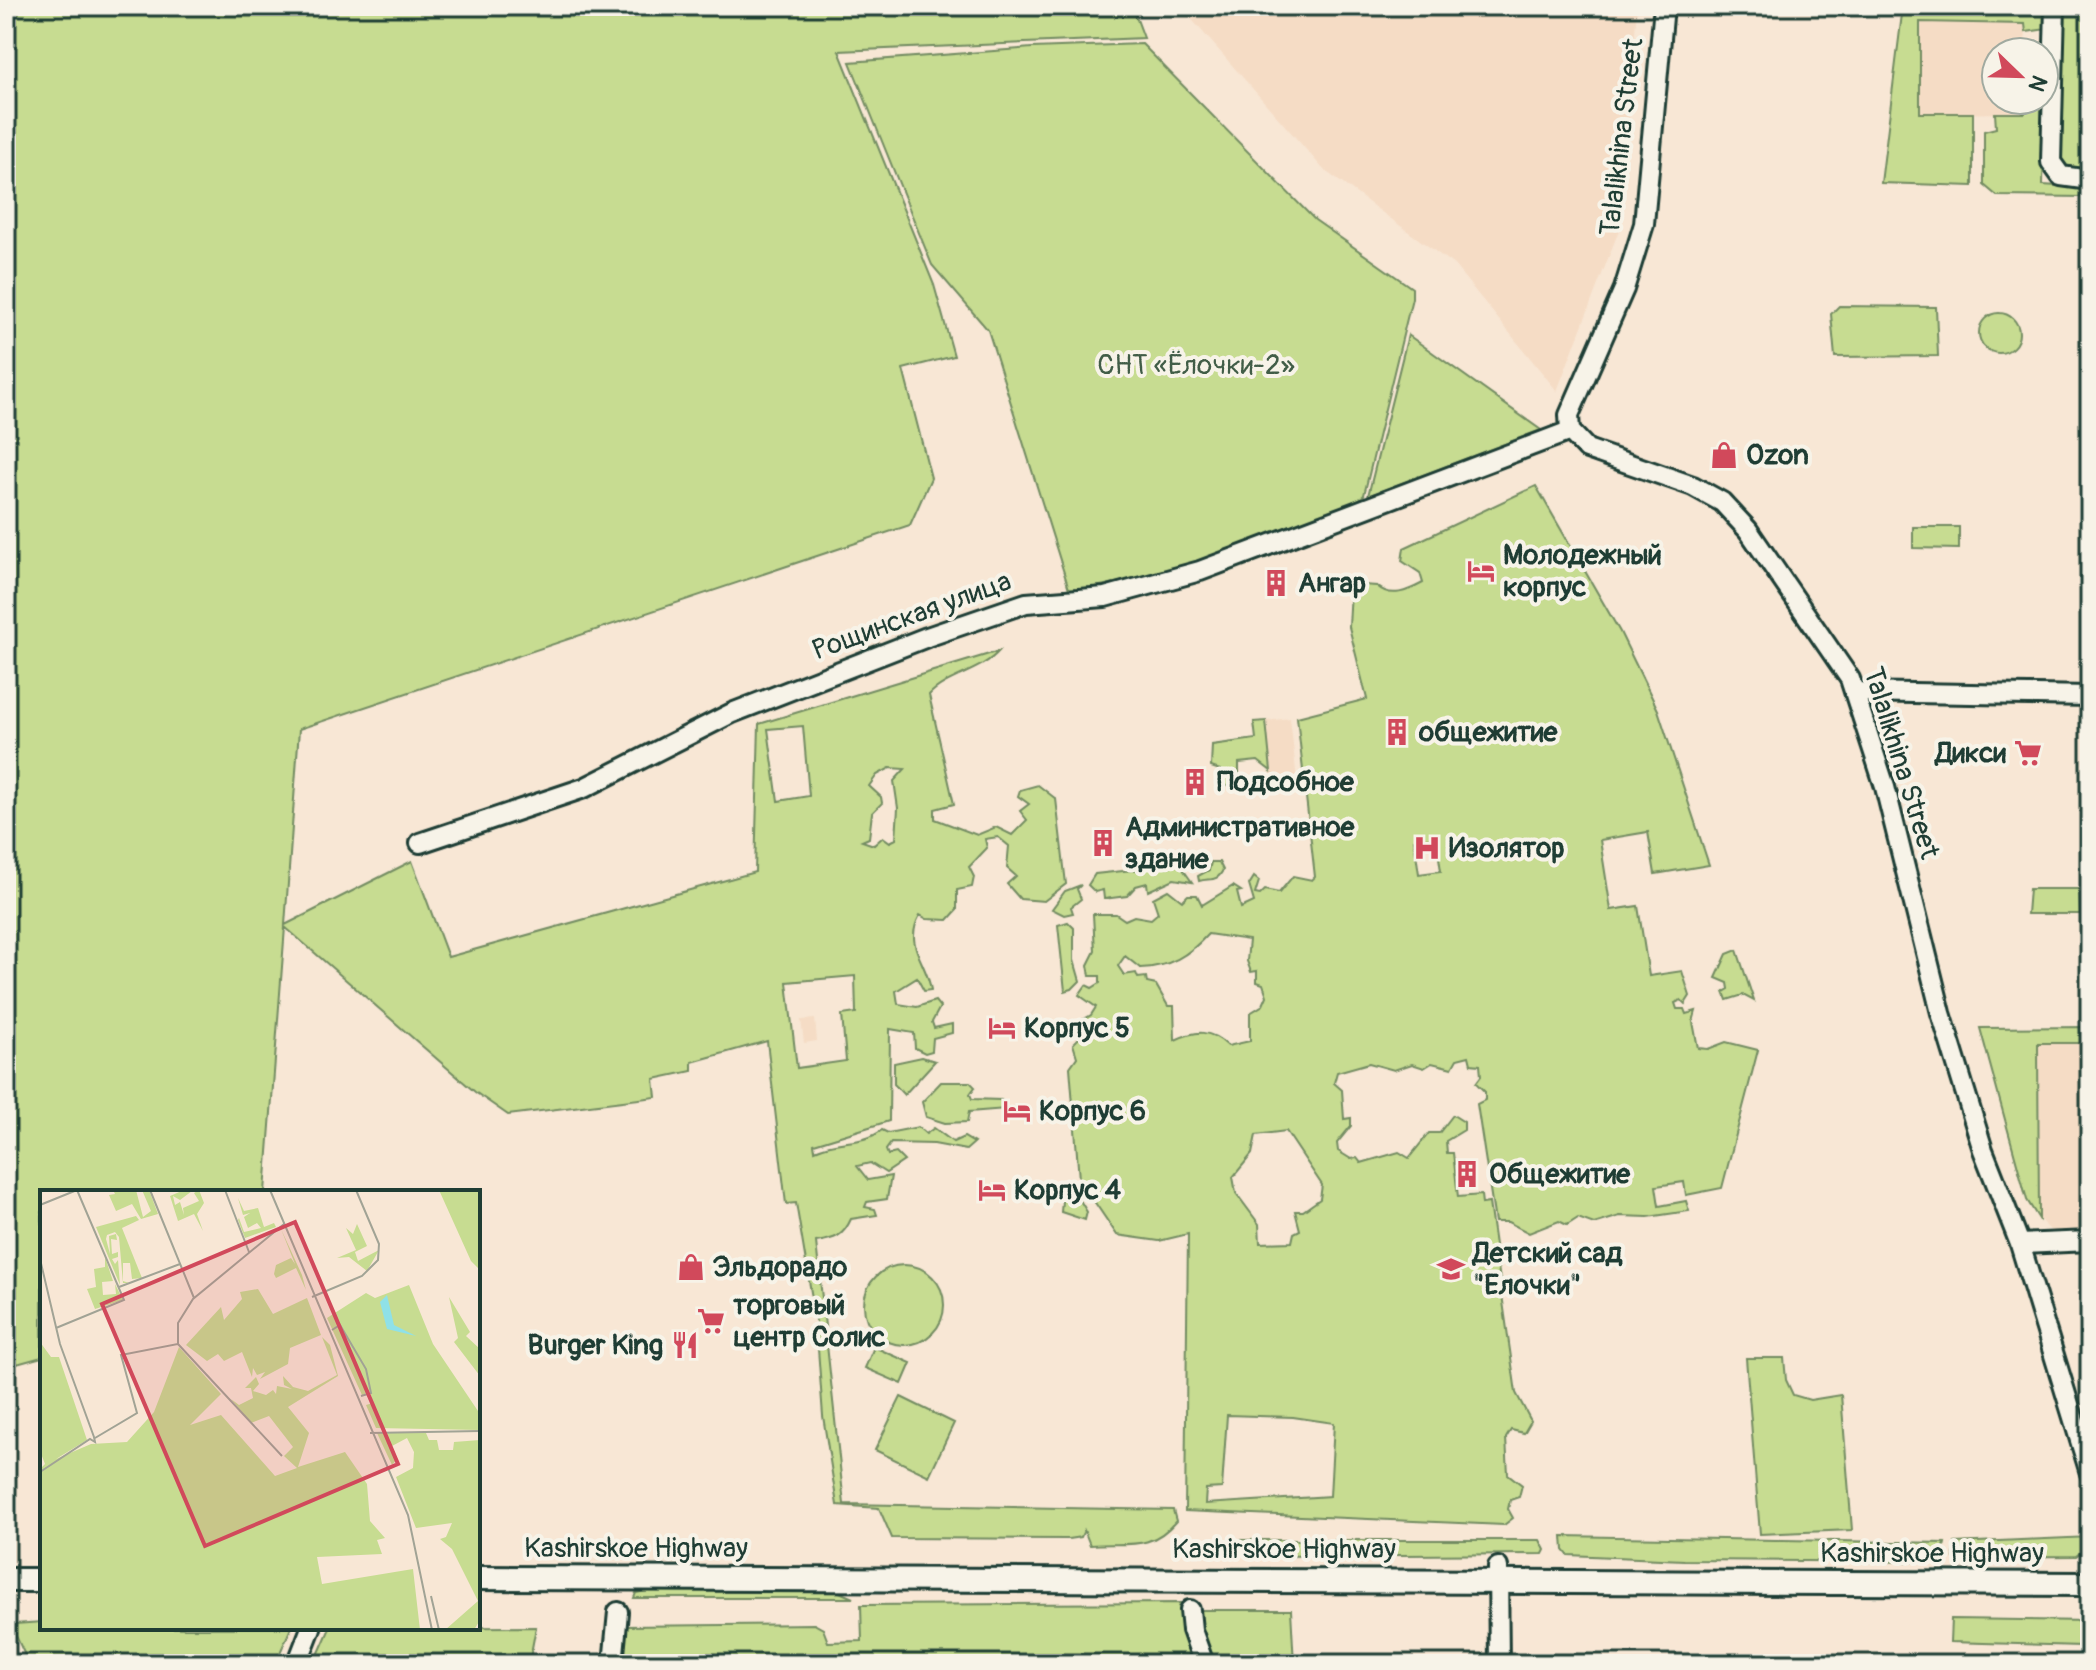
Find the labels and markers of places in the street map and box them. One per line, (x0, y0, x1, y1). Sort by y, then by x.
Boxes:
place label: Ozon (1746, 438, 1809, 473)
shop icon: Ozon (1709, 440, 1739, 470)
place label: Молодежный корпус (1503, 538, 1662, 605)
hotel icon: Молодежный корпус (1466, 556, 1496, 586)
place label: Ангар (1298, 566, 1366, 601)
building icon: Ангар (1261, 568, 1291, 598)
place label: общежитие (1418, 715, 1558, 750)
building icon: общежитие (1382, 717, 1412, 747)
place label: Дикси (1934, 736, 2007, 771)
supermarket icon: Дикси (2013, 738, 2043, 768)
place label: Подсобное (1217, 765, 1355, 800)
building icon: Подсобное (1180, 767, 1210, 797)
place label: Административное здание (1125, 810, 1356, 877)
building icon: Административное здание (1088, 828, 1118, 858)
place label: Изолятор (1449, 831, 1565, 866)
hospital icon: Изолятор (1412, 833, 1442, 863)
place label: Корпус 5 (1024, 1011, 1130, 1046)
hotel icon: Корпус 5 (987, 1013, 1017, 1043)
place label: Корпус 6 (1039, 1094, 1146, 1129)
hotel icon: Корпус 6 (1002, 1096, 1032, 1126)
place label: Общежитие (1489, 1157, 1631, 1192)
building icon: Общежитие (1452, 1159, 1482, 1189)
place label: Корпус 4 (1014, 1173, 1122, 1208)
hotel icon: Корпус 4 (977, 1175, 1007, 1205)
place label: Детский сад "Елочки" (1471, 1236, 1624, 1303)
place label: Эльдорадо (713, 1250, 847, 1285)
shop icon: Эльдорадо (676, 1252, 706, 1282)
school or university icon: Детский сад "Елочки" (1436, 1254, 1466, 1284)
place label: торговый центр Солис (733, 1288, 885, 1355)
supermarket icon: торговый центр Солис (696, 1306, 726, 1336)
place label: Burger King (528, 1328, 663, 1363)
restaurant icon: Burger King (670, 1330, 700, 1360)

